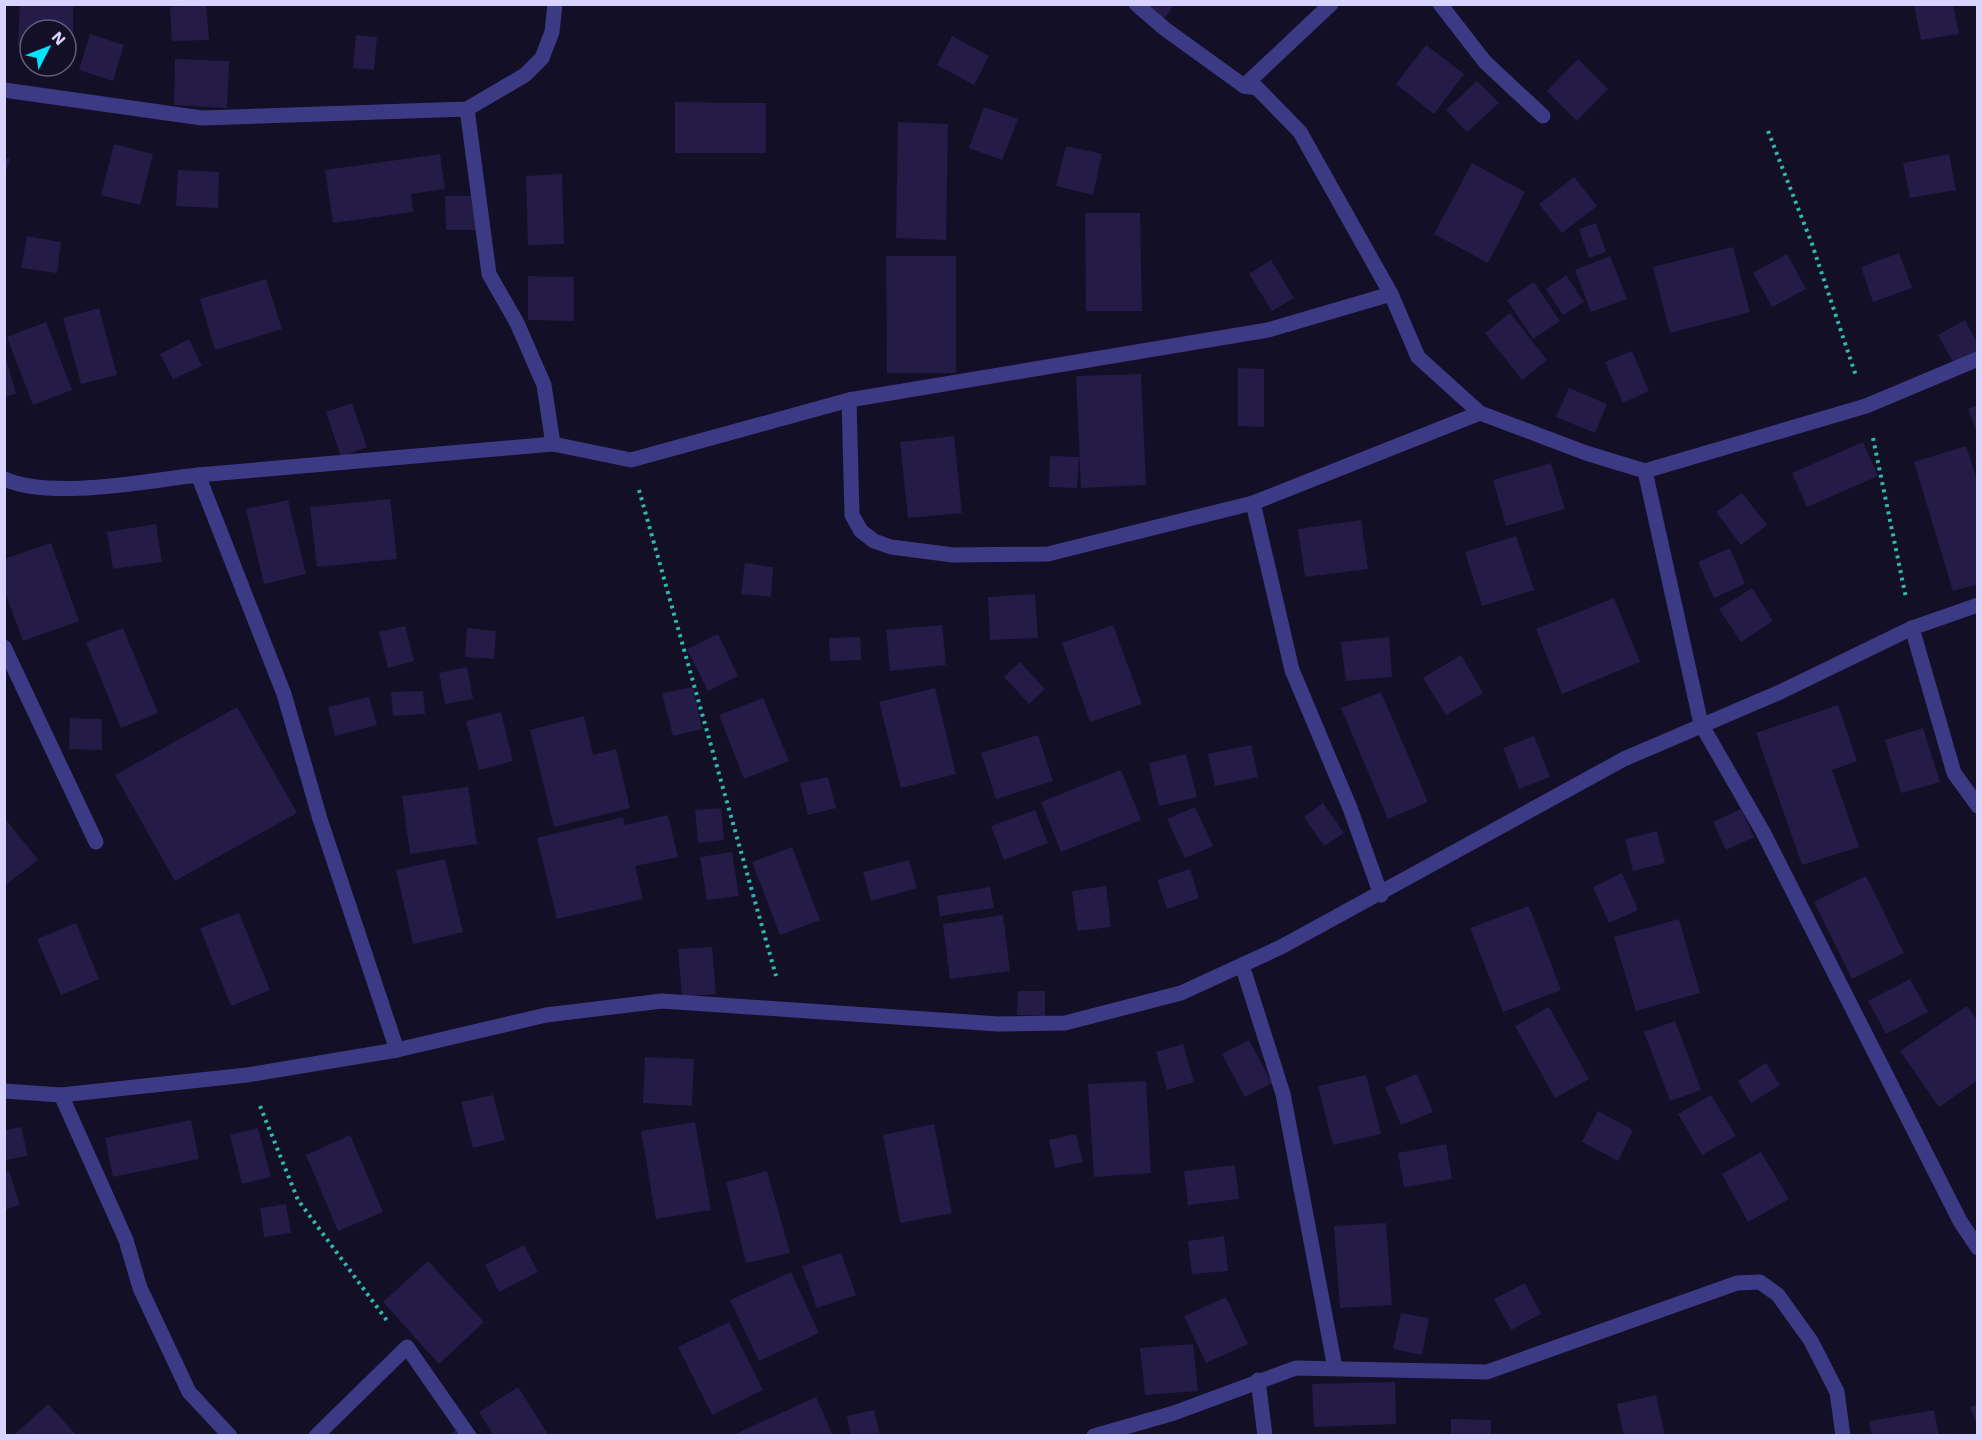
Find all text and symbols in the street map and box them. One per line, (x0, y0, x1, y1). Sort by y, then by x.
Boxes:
north arrow (18, 18, 78, 78)
text: N (48, 28, 70, 49)

